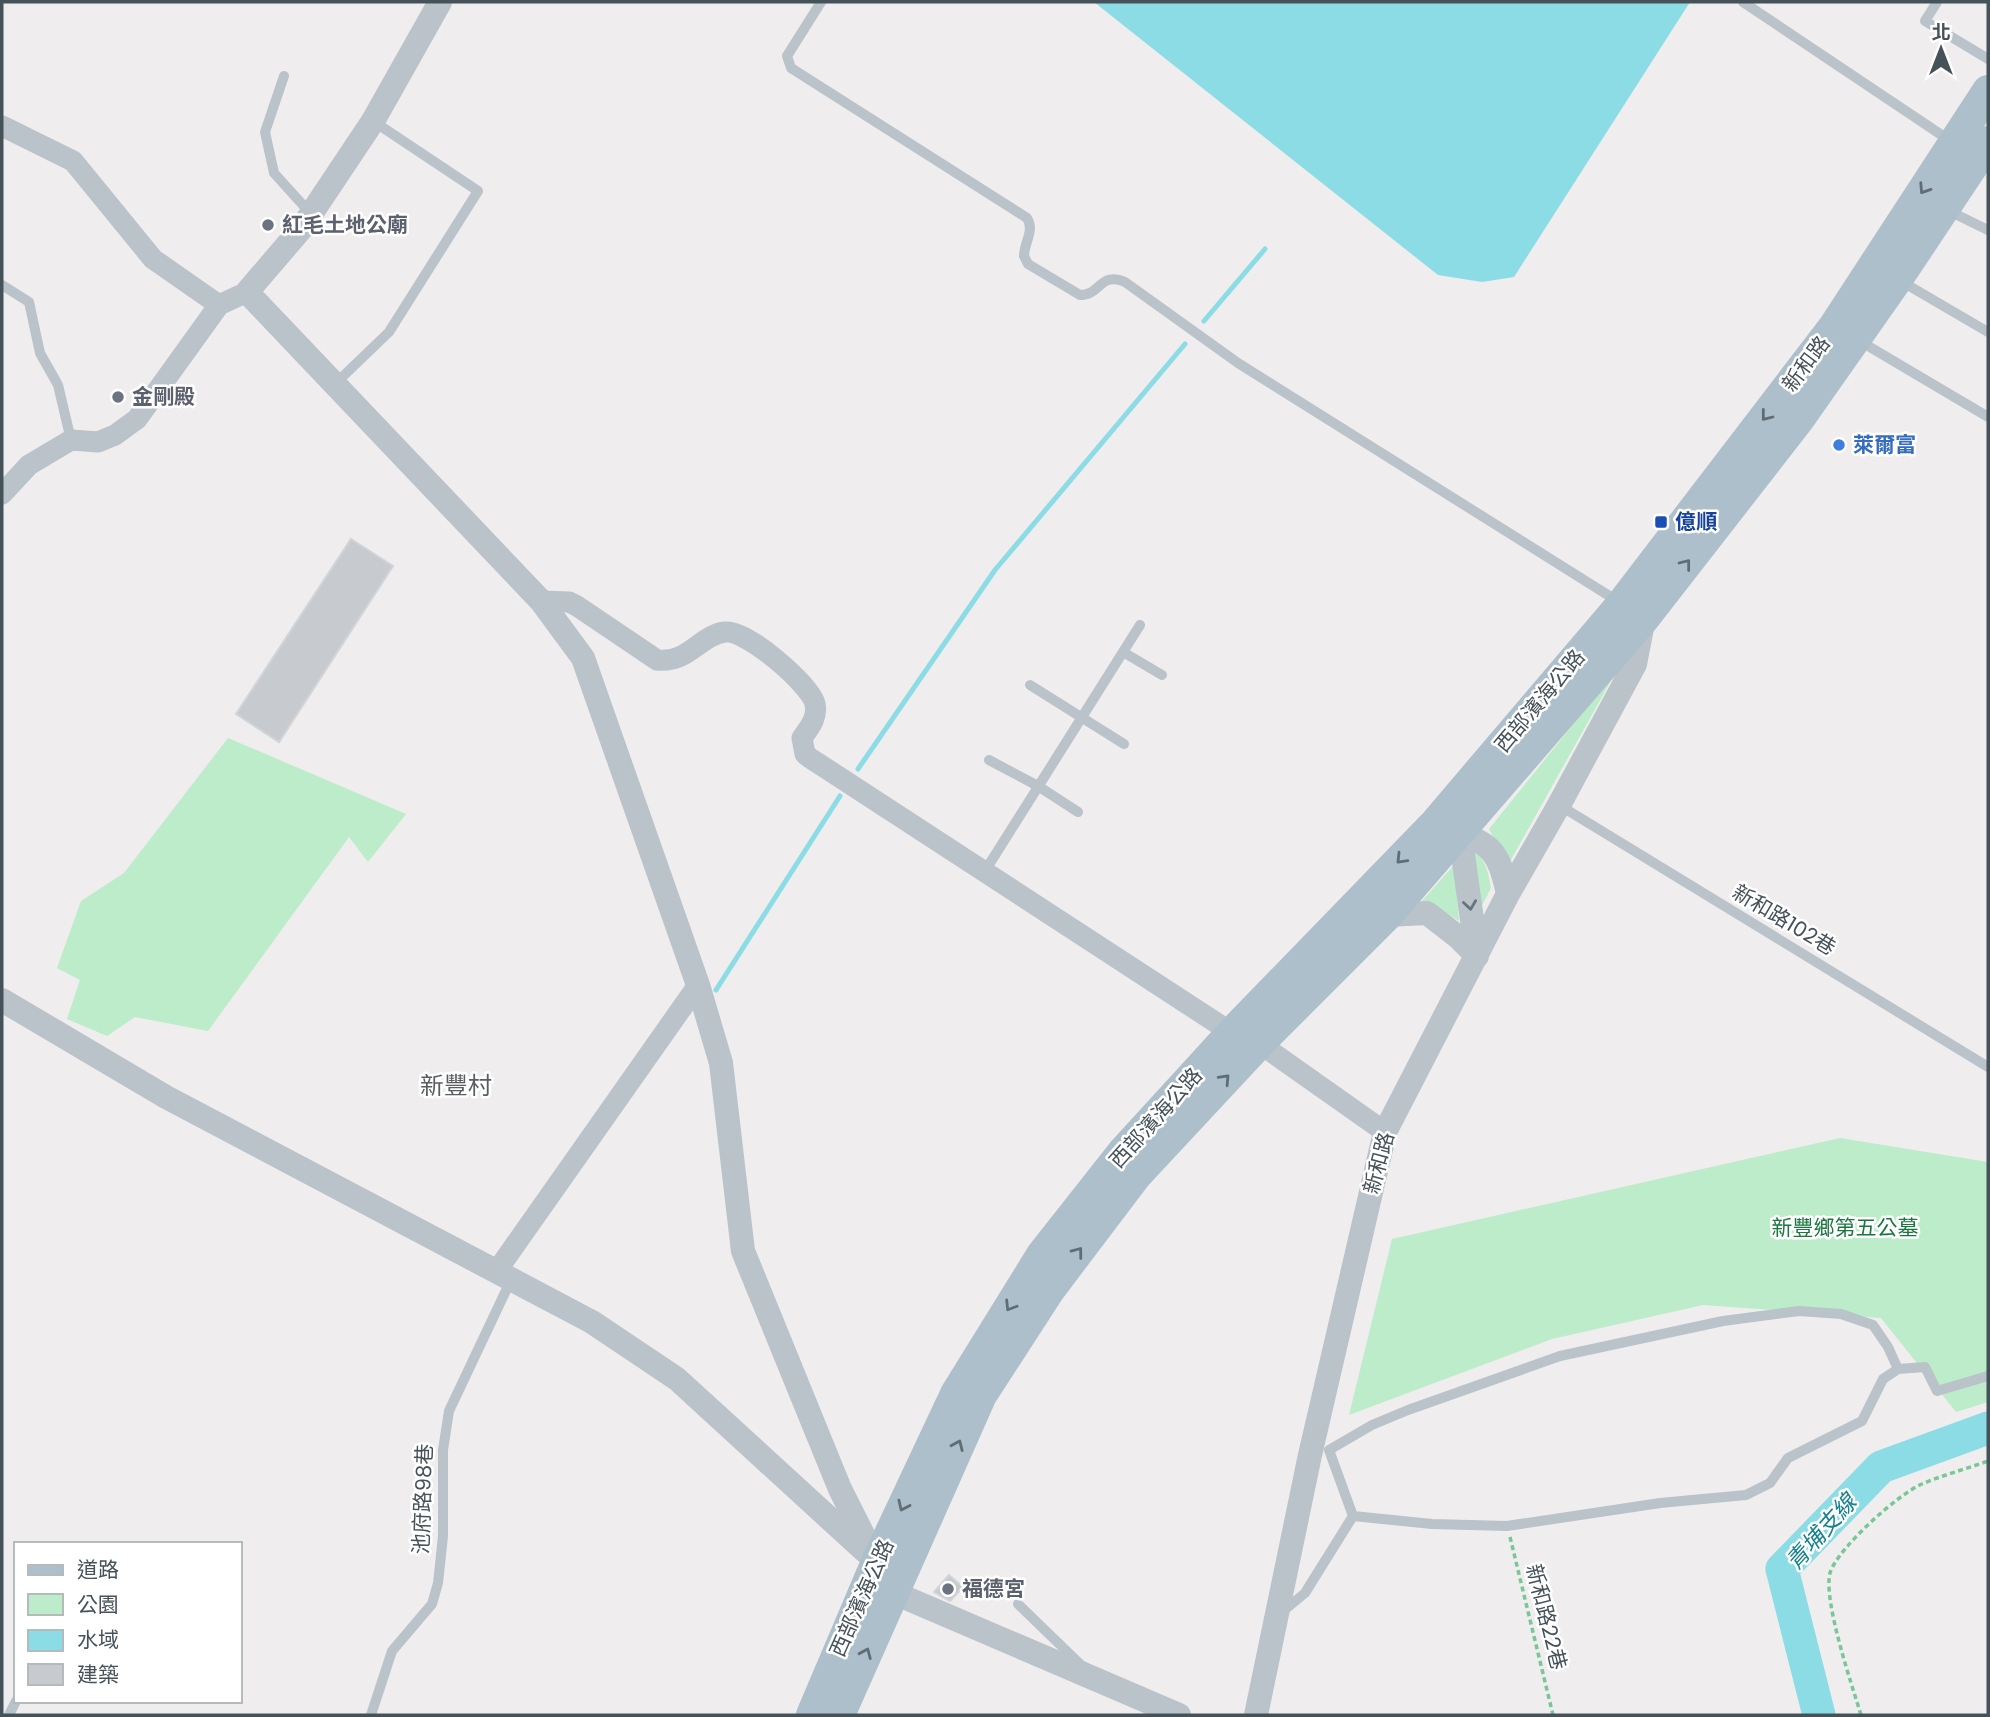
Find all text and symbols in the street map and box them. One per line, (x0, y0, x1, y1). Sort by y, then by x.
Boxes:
north arrow (1906, 14, 1976, 84)
text: 北 (1931, 19, 1951, 46)
one-way arrow (1920, 181, 1932, 194)
place label: 紅毛土地公廟 (282, 210, 408, 239)
marker: 紅毛土地公廟 (260, 217, 276, 233)
street label: 新和路 (1775, 330, 1836, 398)
place label: 金剛殿 (132, 382, 195, 411)
marker: 金剛殿 (110, 389, 126, 405)
one-way arrow (1762, 408, 1775, 420)
place label: 萊爾富 (1853, 430, 1916, 459)
marker: 萊爾富 (1831, 437, 1847, 453)
place label: 億順 (1675, 507, 1718, 536)
marker: 億順 (1653, 514, 1669, 530)
one-way arrow (1677, 559, 1690, 572)
street label: 西部濱海公路 (1488, 643, 1591, 758)
one-way arrow (1397, 851, 1409, 863)
street label: 新和路102巷 (1727, 877, 1841, 962)
one-way arrow (1462, 899, 1477, 911)
street label: 西部濱海公路 (1103, 1061, 1209, 1174)
district label: 新豐村 (420, 1069, 492, 1102)
one-way arrow (1217, 1074, 1230, 1087)
street label: 新和路 (1356, 1129, 1401, 1197)
park label: 新豐鄉第五公墓 (1772, 1213, 1919, 1242)
one-way arrow (1069, 1247, 1082, 1260)
one-way arrow (1006, 1298, 1019, 1311)
one-way arrow (950, 1439, 964, 1452)
street label: 池府路98巷 (406, 1443, 439, 1555)
water label: 青埔支線 (1778, 1485, 1866, 1577)
one-way arrow (897, 1499, 911, 1511)
street label: 西部濱海公路 (823, 1534, 900, 1661)
legend (14, 1542, 242, 1703)
text: 道路 (77, 1555, 119, 1584)
street label: 新和路22巷 (1519, 1561, 1574, 1673)
place label: 福德宮 (962, 1574, 1025, 1603)
marker: 福德宮 (940, 1581, 956, 1597)
text: 公園 (77, 1590, 119, 1619)
text: 水域 (77, 1625, 119, 1654)
one-way arrow (858, 1647, 872, 1660)
text: 建築 (77, 1660, 119, 1689)

